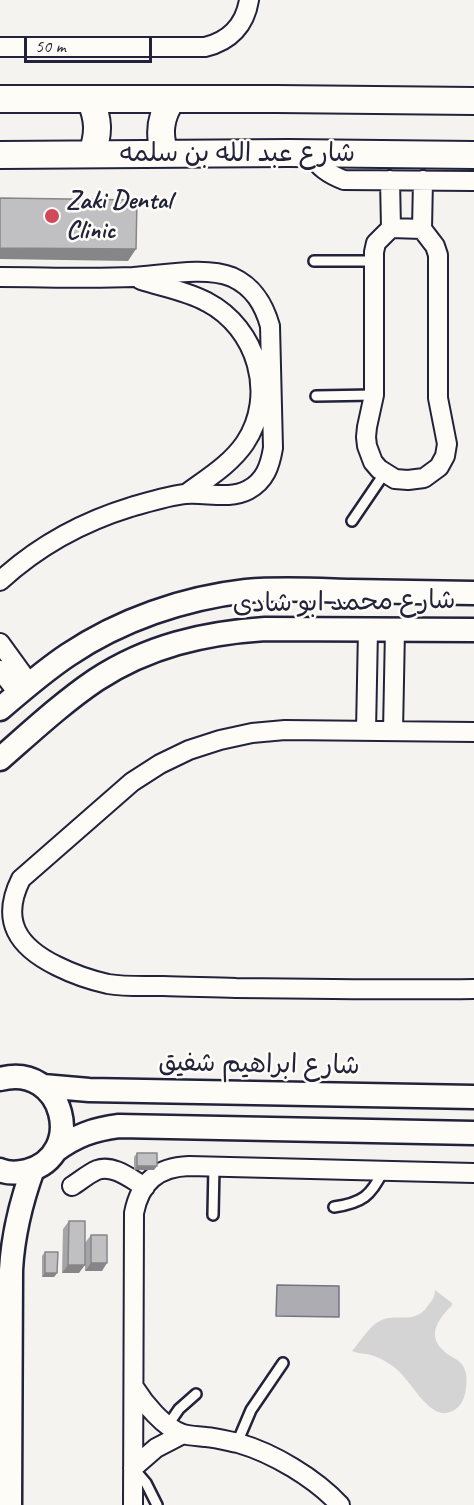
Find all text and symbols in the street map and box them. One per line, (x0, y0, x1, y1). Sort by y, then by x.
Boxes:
scale bar (27, 24, 154, 62)
text: 50 m (35, 35, 66, 57)
street label: شارع عبد الله بن سلمه (119, 138, 355, 170)
place label: Zaki Dental Clinic (66, 185, 172, 246)
marker: Zaki Dental Clinic (43, 207, 61, 225)
street label: شارع محمد ابو شادى (232, 585, 456, 621)
street label: شارع ابراهيم شفيق (158, 1048, 360, 1082)

